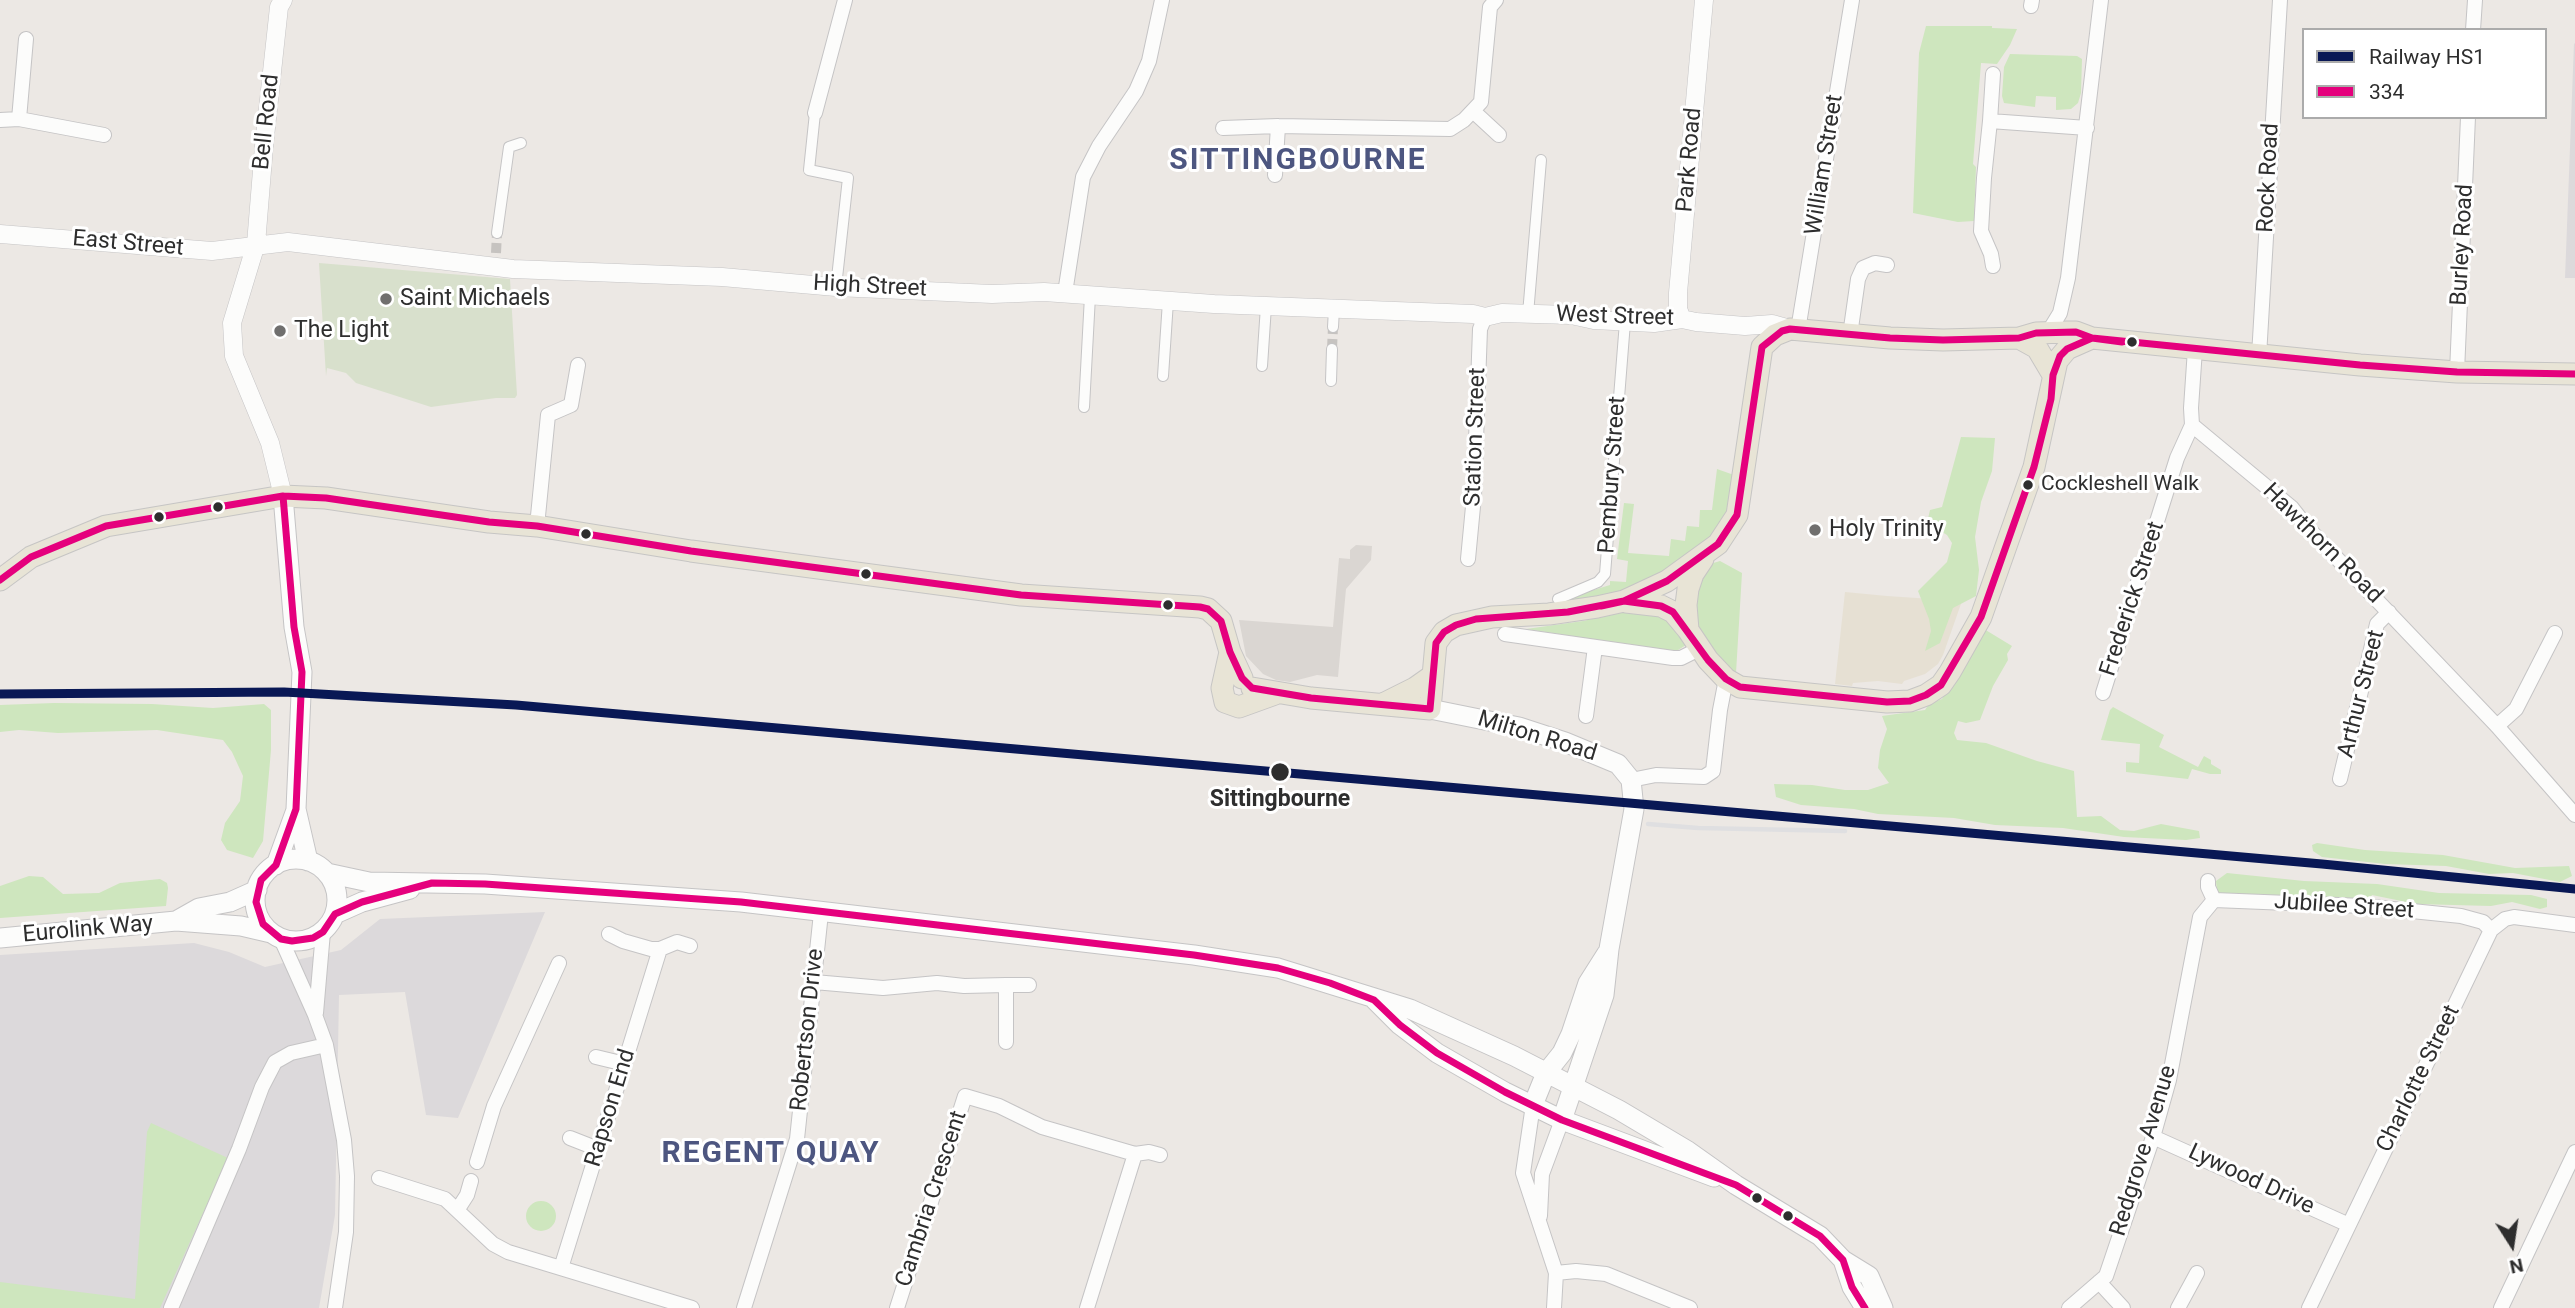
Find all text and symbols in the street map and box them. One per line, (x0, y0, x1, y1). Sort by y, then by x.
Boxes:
legend (2302, 28, 2547, 119)
text: Railway HS1 (2369, 45, 2485, 69)
street label: Bell Road (248, 73, 286, 171)
text: 334 (2369, 80, 2404, 104)
street label: William Street (1800, 93, 1850, 237)
street label: Park Road (1672, 107, 1708, 213)
street label: Rock Road (2252, 123, 2286, 233)
district label: SITTINGBOURNE (1171, 143, 1425, 179)
street label: Burley Road (2446, 183, 2480, 307)
street label: East Street (71, 225, 185, 263)
street label: High Street (812, 270, 928, 304)
place label: Saint Michaels (400, 285, 550, 313)
marker: Saint Michaels (378, 291, 394, 307)
street label: West Street (1556, 301, 1674, 333)
place label: The Light (294, 317, 389, 345)
marker: The Light (272, 323, 288, 339)
unlabelled marker (2125, 335, 2139, 349)
street label: Station Street (1460, 367, 1492, 507)
street label: Pembury Street (1594, 395, 1632, 555)
place label: Cockleshell Walk (2041, 472, 2199, 498)
marker: Cockleshell Walk (2021, 478, 2035, 492)
street label: Hawthorn Road (2256, 478, 2388, 610)
unlabelled marker (211, 500, 225, 514)
unlabelled marker (152, 510, 166, 524)
place label: Holy Trinity (1829, 516, 1944, 544)
street label: Frederick Street (2095, 518, 2171, 680)
marker: Holy Trinity (1807, 522, 1823, 538)
unlabelled marker (579, 527, 593, 541)
unlabelled marker (859, 567, 873, 581)
unlabelled marker (1161, 598, 1175, 612)
street label: Arthur Street (2333, 627, 2391, 761)
street label: Milton Road (1474, 706, 1600, 768)
marker: Sittingbourne (1269, 761, 1291, 783)
place label: Sittingbourne (1210, 786, 1350, 814)
street label: Jubilee Street (2273, 888, 2415, 926)
street label: Eurolink Way (22, 911, 154, 949)
street label: Robertson Drive (786, 947, 830, 1113)
street label: Charlotte Street (2371, 1001, 2467, 1157)
street label: Rapson End (580, 1046, 642, 1170)
street label: Redgrove Avenue (2105, 1062, 2183, 1240)
street label: Cambria Crescent (891, 1108, 973, 1290)
district label: REGENT QUAY (663, 1136, 879, 1172)
street label: Lywood Drive (2184, 1139, 2318, 1221)
unlabelled marker (1750, 1191, 1764, 1205)
unlabelled marker (1781, 1209, 1795, 1223)
north arrow (2477, 1210, 2547, 1280)
text: N (2508, 1253, 2525, 1279)

